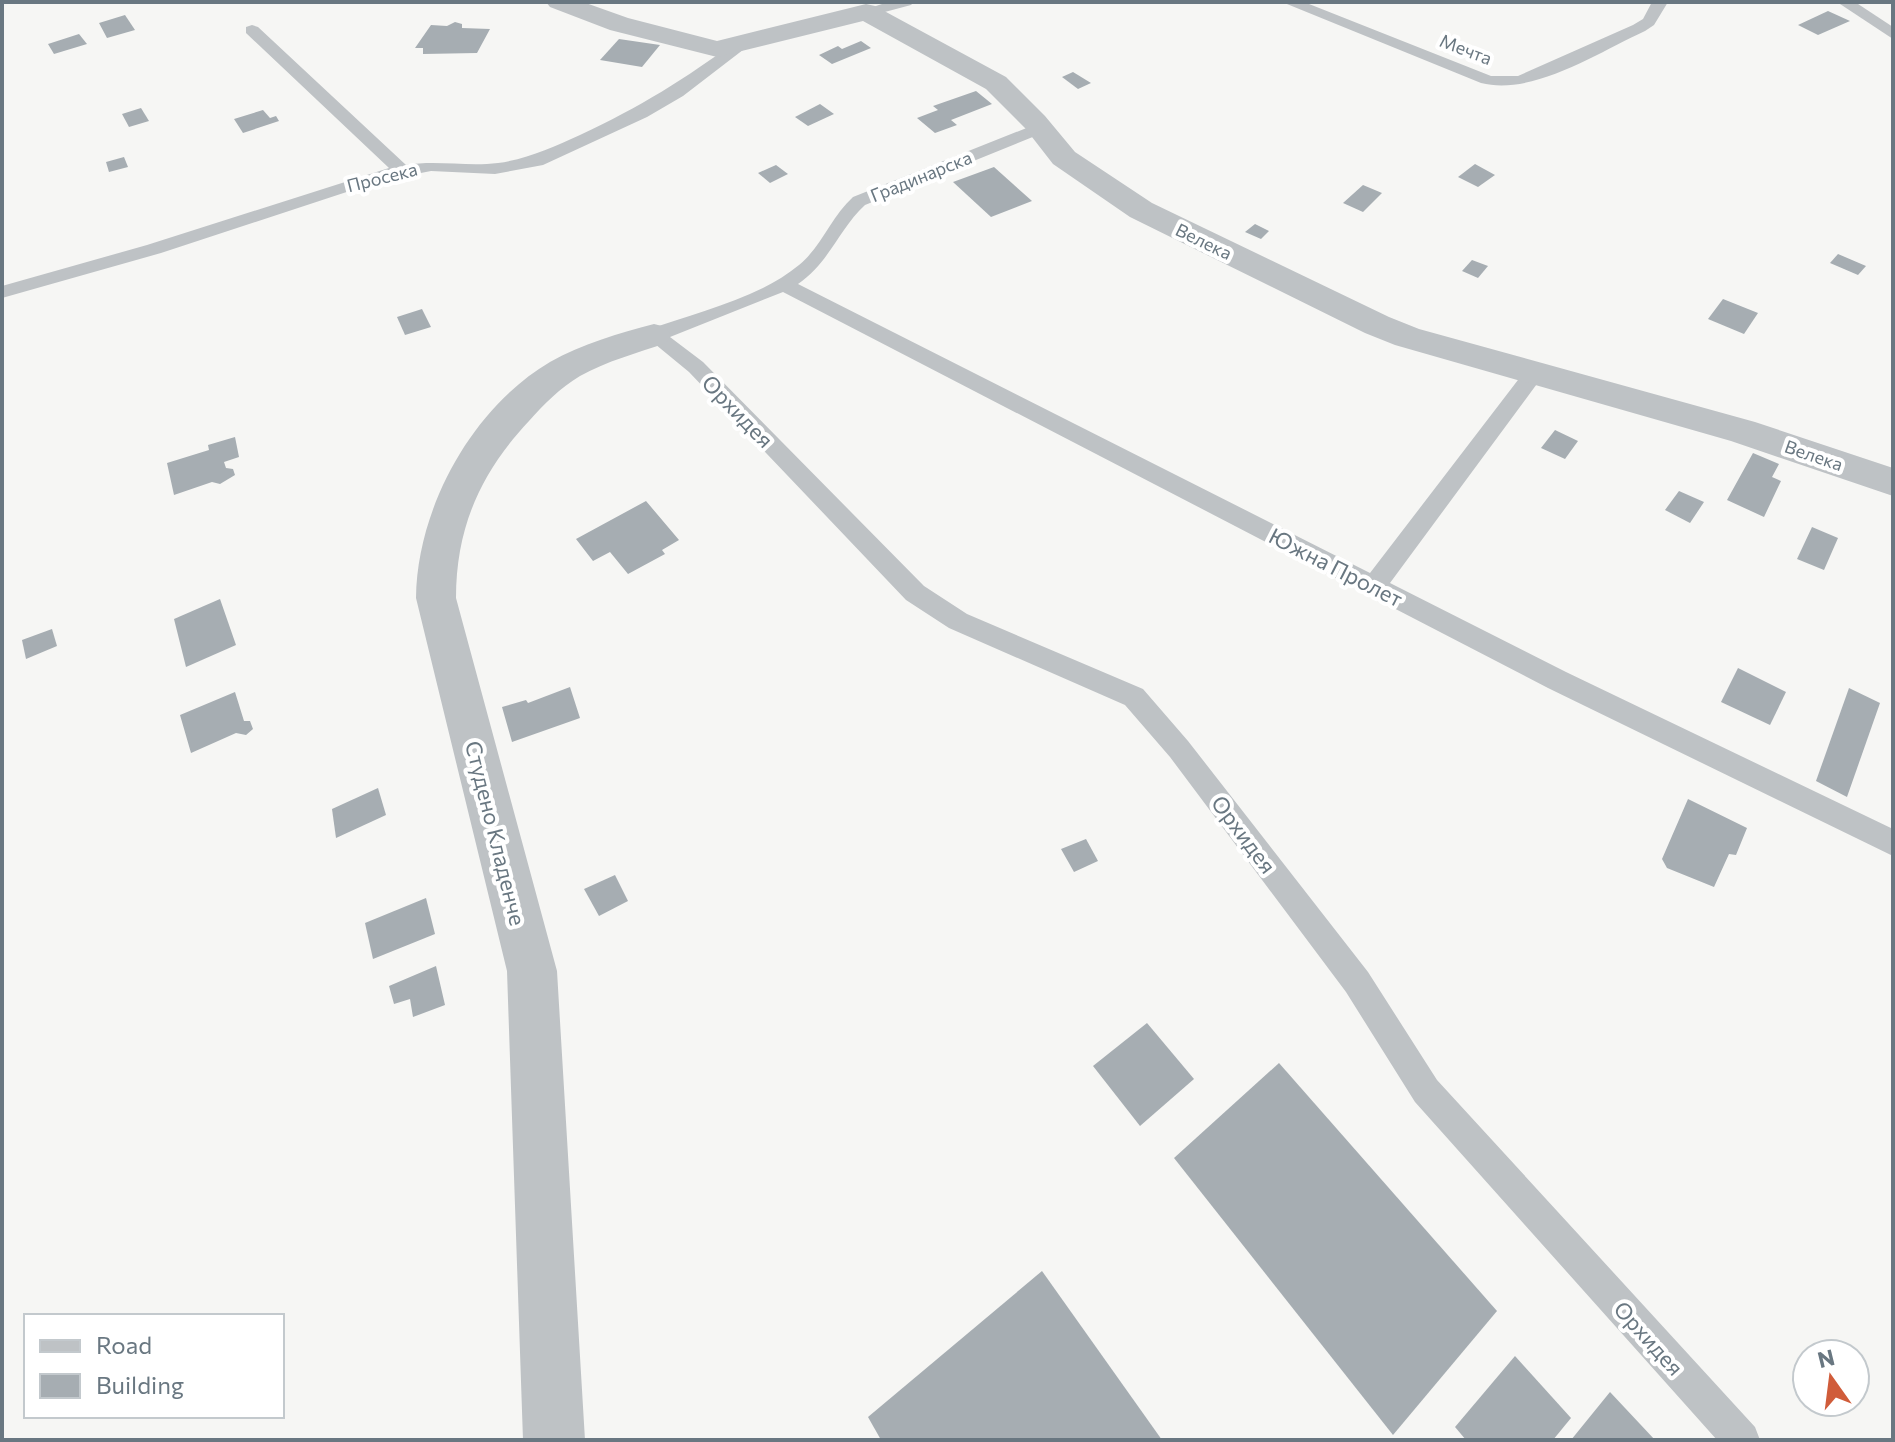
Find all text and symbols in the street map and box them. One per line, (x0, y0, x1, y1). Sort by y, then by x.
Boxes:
street label: Мечта (1437, 29, 1495, 69)
street label: Градинарска (867, 146, 975, 206)
street label: Просека (344, 158, 420, 196)
street label: Велека (1172, 218, 1236, 264)
street label: Орхидея (697, 369, 779, 453)
street label: Велека (1782, 435, 1846, 475)
street label: Южна Пролет (1265, 522, 1407, 612)
street label: Студено Кладенче (460, 738, 532, 928)
street label: Орхидея (1206, 790, 1282, 878)
street label: Орхидея (1609, 1295, 1689, 1381)
legend (24, 1314, 284, 1418)
text: Road (96, 1330, 152, 1359)
north arrow (1791, 1338, 1871, 1418)
text: N (1815, 1343, 1837, 1373)
text: Building (96, 1370, 184, 1399)

